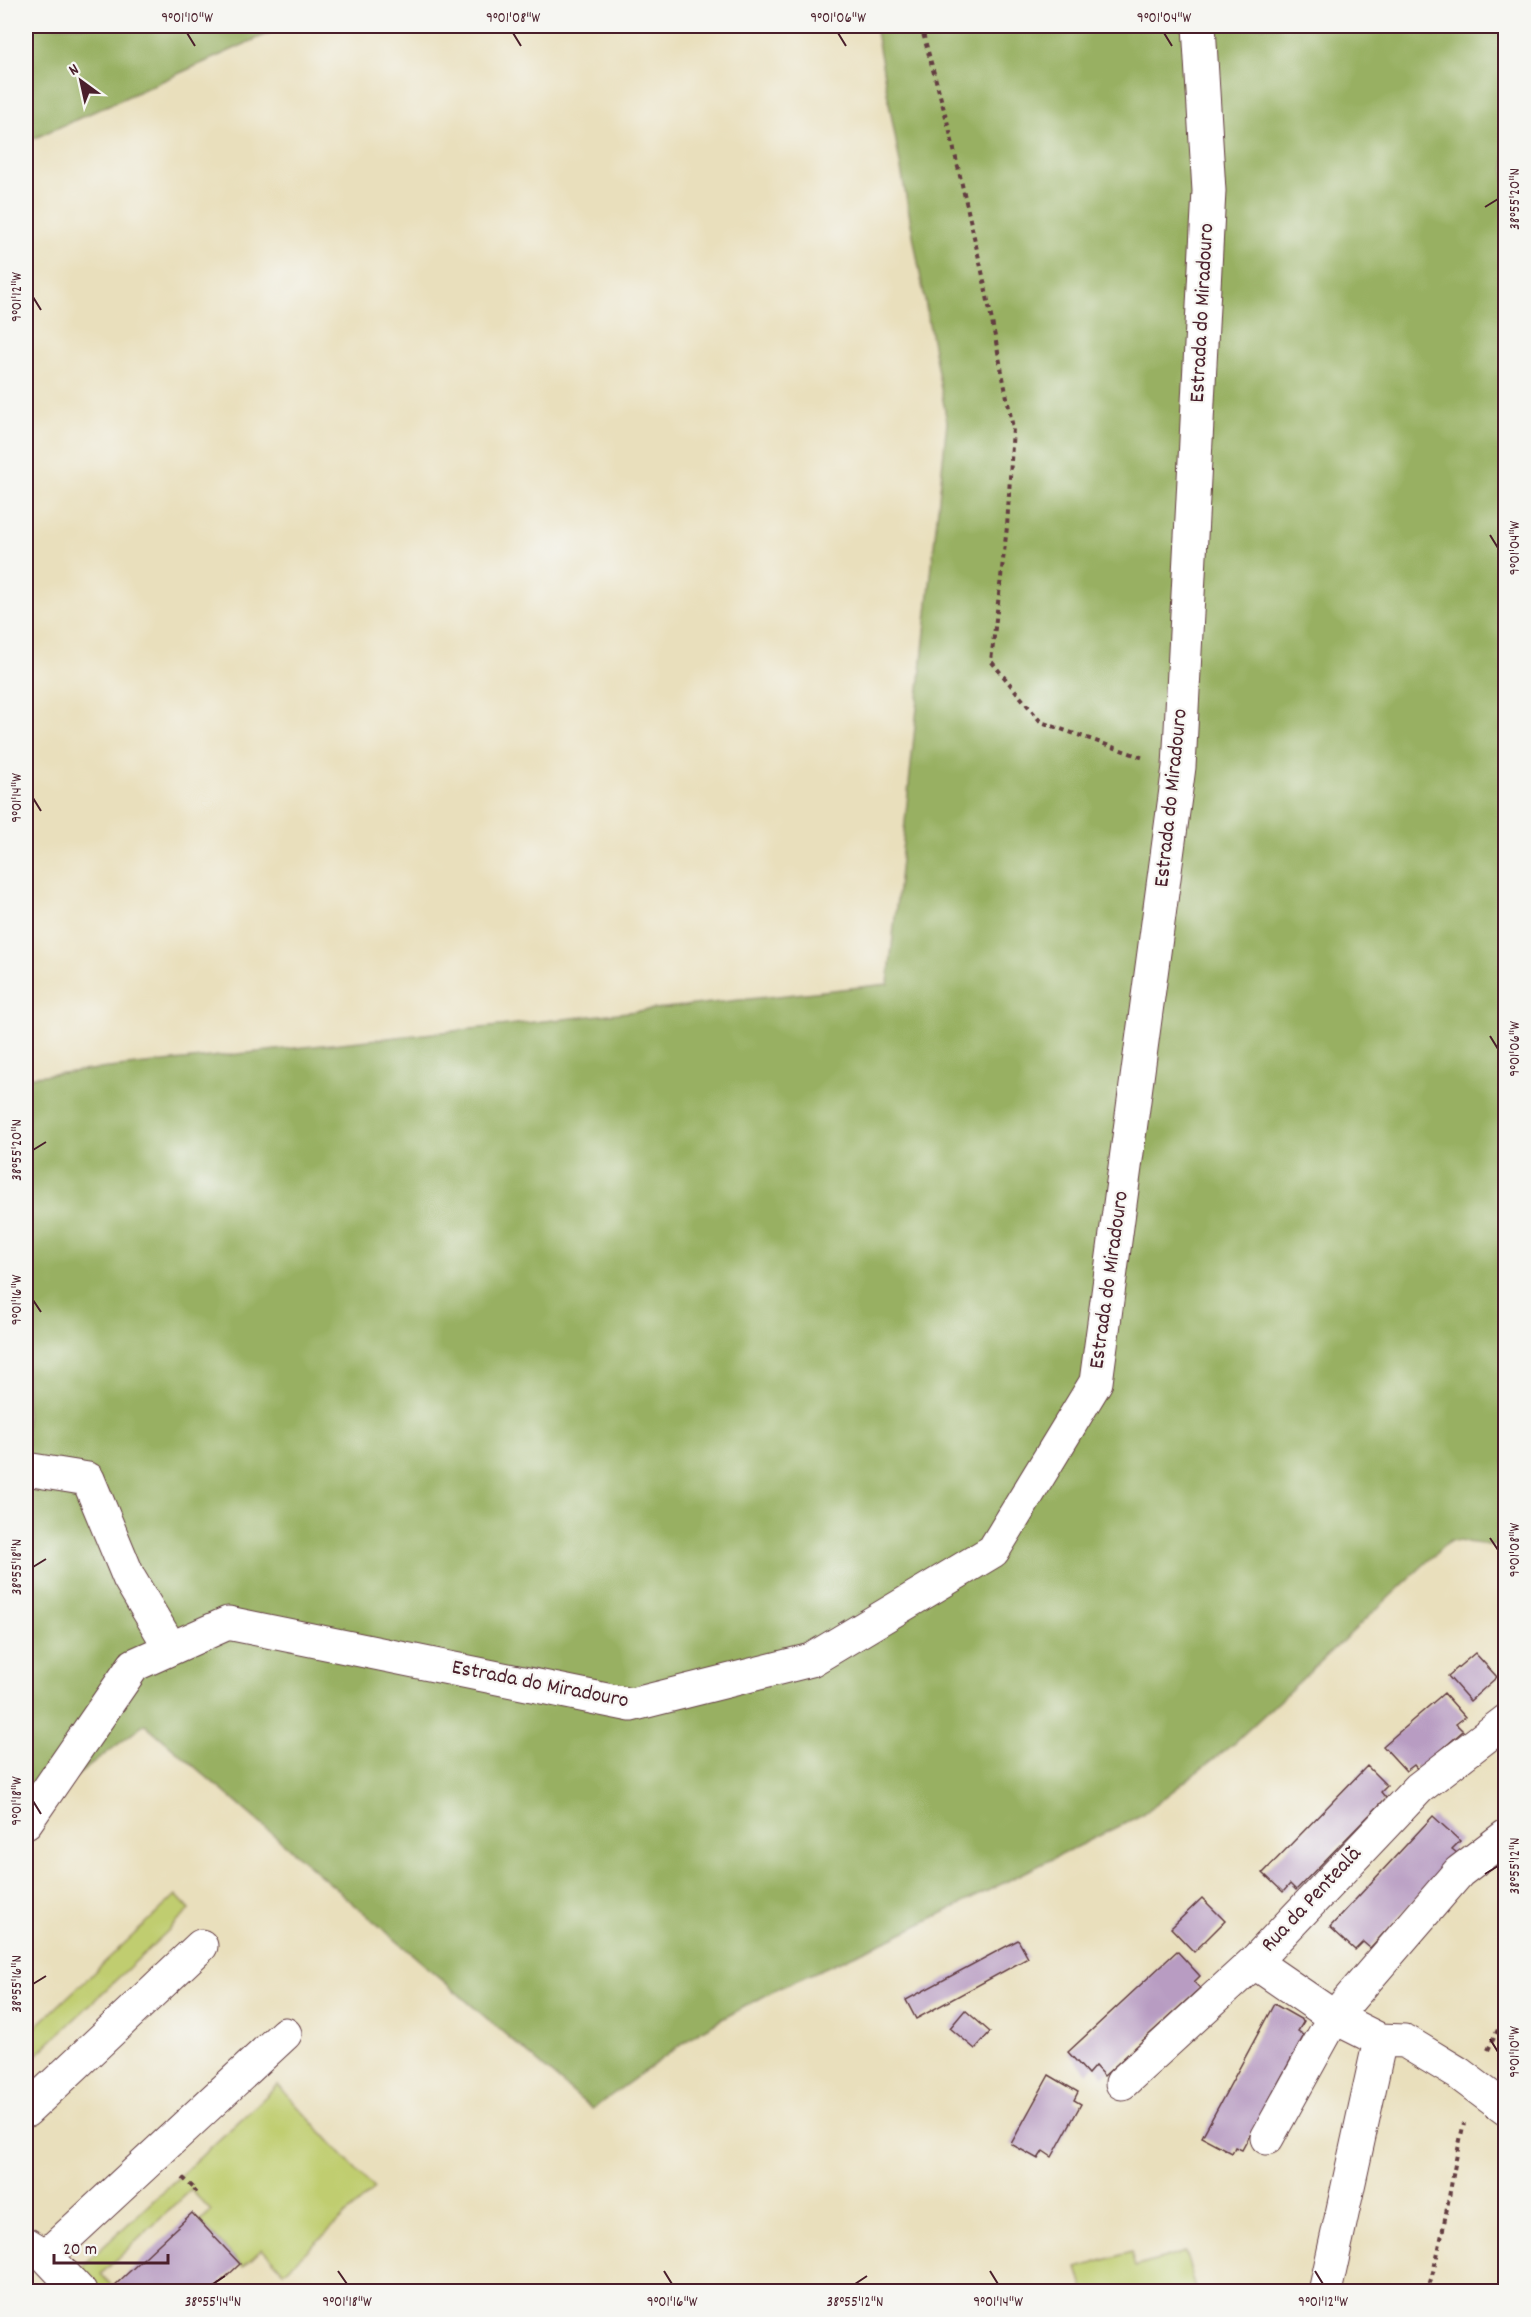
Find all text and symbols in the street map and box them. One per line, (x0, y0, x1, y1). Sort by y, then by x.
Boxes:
text: 9°01'10"W (161, 8, 213, 30)
text: 9°01'08"W (486, 8, 541, 30)
text: 9°01'06"W (810, 8, 866, 30)
text: 9°01'04"W (1137, 8, 1192, 30)
north arrow (51, 51, 111, 111)
text: N (65, 59, 84, 82)
text: 38°55'20"N (1505, 168, 1527, 230)
street label: Estrada do Miradouro (1183, 223, 1223, 403)
text: 9°01'12"W (7, 272, 29, 322)
text: 9°01'04"W (1505, 520, 1527, 575)
street label: Estrada do Miradouro (1147, 707, 1197, 889)
text: 9°01'14"W (7, 773, 29, 823)
text: 9°01'06"W (1505, 1021, 1527, 1077)
text: 38°55'20"N (7, 1119, 29, 1181)
street label: Estrada do Miradouro (1082, 1189, 1138, 1371)
text: 9°01'16"W (7, 1274, 29, 1325)
text: 9°01'08"W (1505, 1522, 1527, 1577)
text: 38°55'18"N (7, 1539, 29, 1595)
street label: Estrada do Miradouro (449, 1653, 631, 1717)
text: 9°01'18"W (7, 1776, 29, 1826)
text: 38°55'12"N (1505, 1838, 1527, 1894)
street label: Rua da Pentealã (1254, 1840, 1370, 1960)
text: 38°55'16"N (7, 1955, 29, 2013)
text: 9°01'10"W (1505, 2026, 1527, 2078)
scale bar (54, 2227, 168, 2265)
text: 20 m (63, 2238, 97, 2263)
text: 38°55'14"N (185, 2292, 241, 2314)
text: 9°01'18"W (322, 2292, 372, 2314)
text: 9°01'16"W (647, 2292, 698, 2314)
text: 38°55'12"N (827, 2292, 883, 2314)
text: 9°01'14"W (973, 2292, 1023, 2314)
text: 9°01'12"W (1298, 2292, 1348, 2314)

